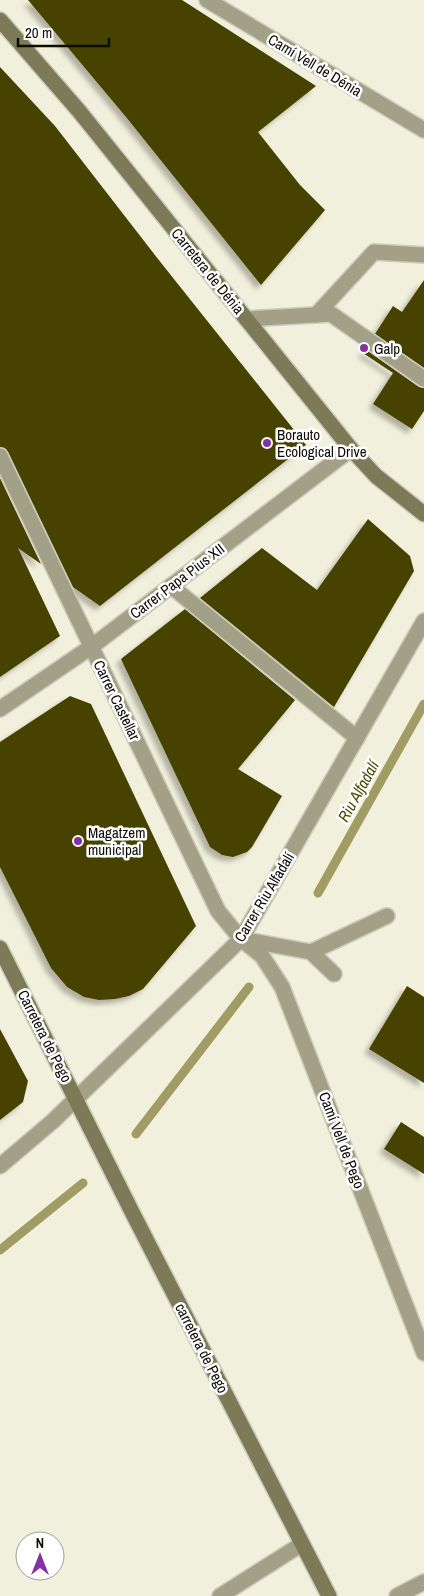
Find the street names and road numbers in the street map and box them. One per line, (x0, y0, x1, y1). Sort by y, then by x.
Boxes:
street label: Camí Vell de Dénia (264, 29, 366, 101)
street label: Carretera de Dénia (167, 223, 249, 319)
street label: Carrer Papa Pius XII (125, 538, 229, 624)
street label: Carrer Castellar (89, 656, 145, 744)
street label: Carrer Riu Alfadalí (229, 848, 299, 946)
street label: Carretera de Pego (13, 986, 77, 1086)
street label: Camí Vell de Pego (314, 1089, 370, 1191)
street label: carretera de Pego (170, 1299, 234, 1397)

